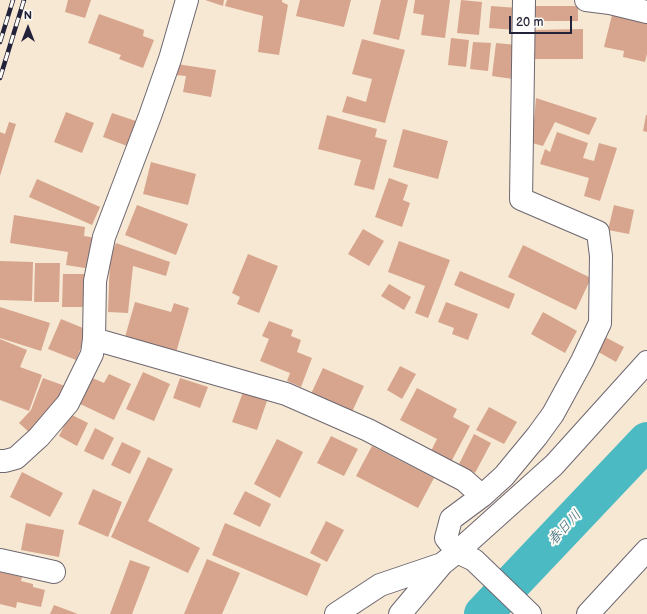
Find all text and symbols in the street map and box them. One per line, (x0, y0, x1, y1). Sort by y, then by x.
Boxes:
north arrow (8, 8, 48, 48)
scale bar (511, 8, 574, 34)
text: N (24, 9, 32, 22)
text: 20 m (516, 15, 543, 30)
water label: 春日川 (545, 507, 585, 549)

